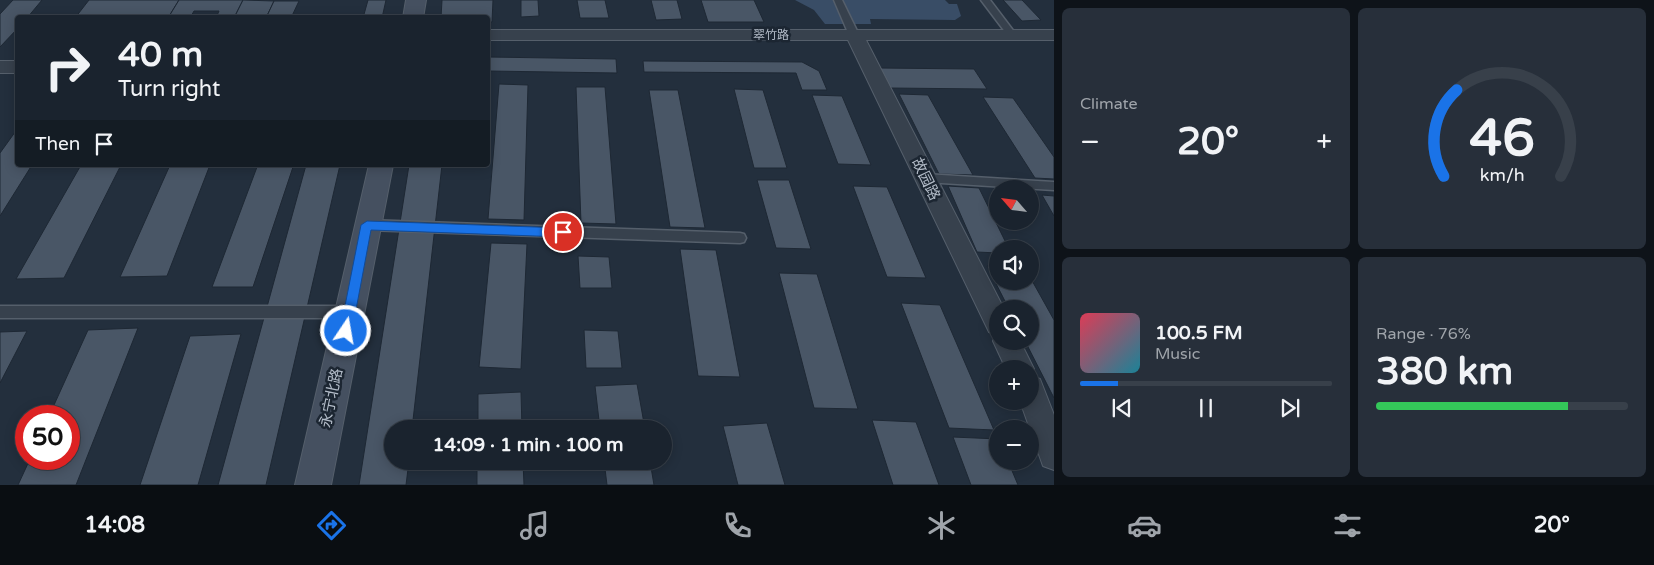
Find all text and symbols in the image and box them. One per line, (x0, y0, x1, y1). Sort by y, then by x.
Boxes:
street label: 翠竹路 (753, 28, 789, 42)
text: 40 m (118, 34, 203, 76)
icon: right (35, 35, 100, 100)
text: Turn right (118, 76, 220, 102)
text: Climate (1080, 94, 1138, 114)
text: 46 (1469, 107, 1535, 170)
text: 20° (1177, 119, 1239, 165)
text: − (1080, 125, 1100, 159)
text: + (1316, 125, 1332, 159)
icon: arrive (90, 130, 118, 158)
text: Then (35, 133, 80, 155)
street label: 故园路 (908, 155, 944, 203)
text: km/h (1480, 165, 1524, 186)
north arrow (989, 180, 1039, 230)
map controls (989, 180, 1039, 470)
pin (542, 211, 584, 253)
icon: arrive (549, 218, 577, 246)
button: sound (989, 240, 1039, 290)
button: search (989, 300, 1039, 350)
position arrow (319, 304, 371, 356)
text: 100.5 FM (1155, 322, 1243, 344)
text: Range · 76% (1376, 324, 1471, 344)
text: Music (1155, 344, 1200, 364)
text: 380 km (1376, 349, 1513, 395)
button: + (989, 360, 1039, 410)
street label: 永宁北路 (316, 367, 346, 429)
icon: previous (1108, 394, 1136, 422)
icon: pause (1192, 394, 1220, 422)
icon: next (1276, 394, 1304, 422)
speed limit sign: 50 (15, 405, 80, 470)
button: − (989, 420, 1039, 470)
text: 14:09 · 1 min · 100 m (432, 434, 624, 456)
icon: directions (314, 508, 349, 543)
icon: music (517, 508, 552, 543)
icon: phone (720, 508, 755, 543)
icon: climate (924, 508, 959, 543)
icon: car (1127, 508, 1162, 543)
icon: filters (1330, 508, 1365, 543)
text: 14:08 (84, 512, 145, 538)
text: 20° (1534, 512, 1570, 538)

